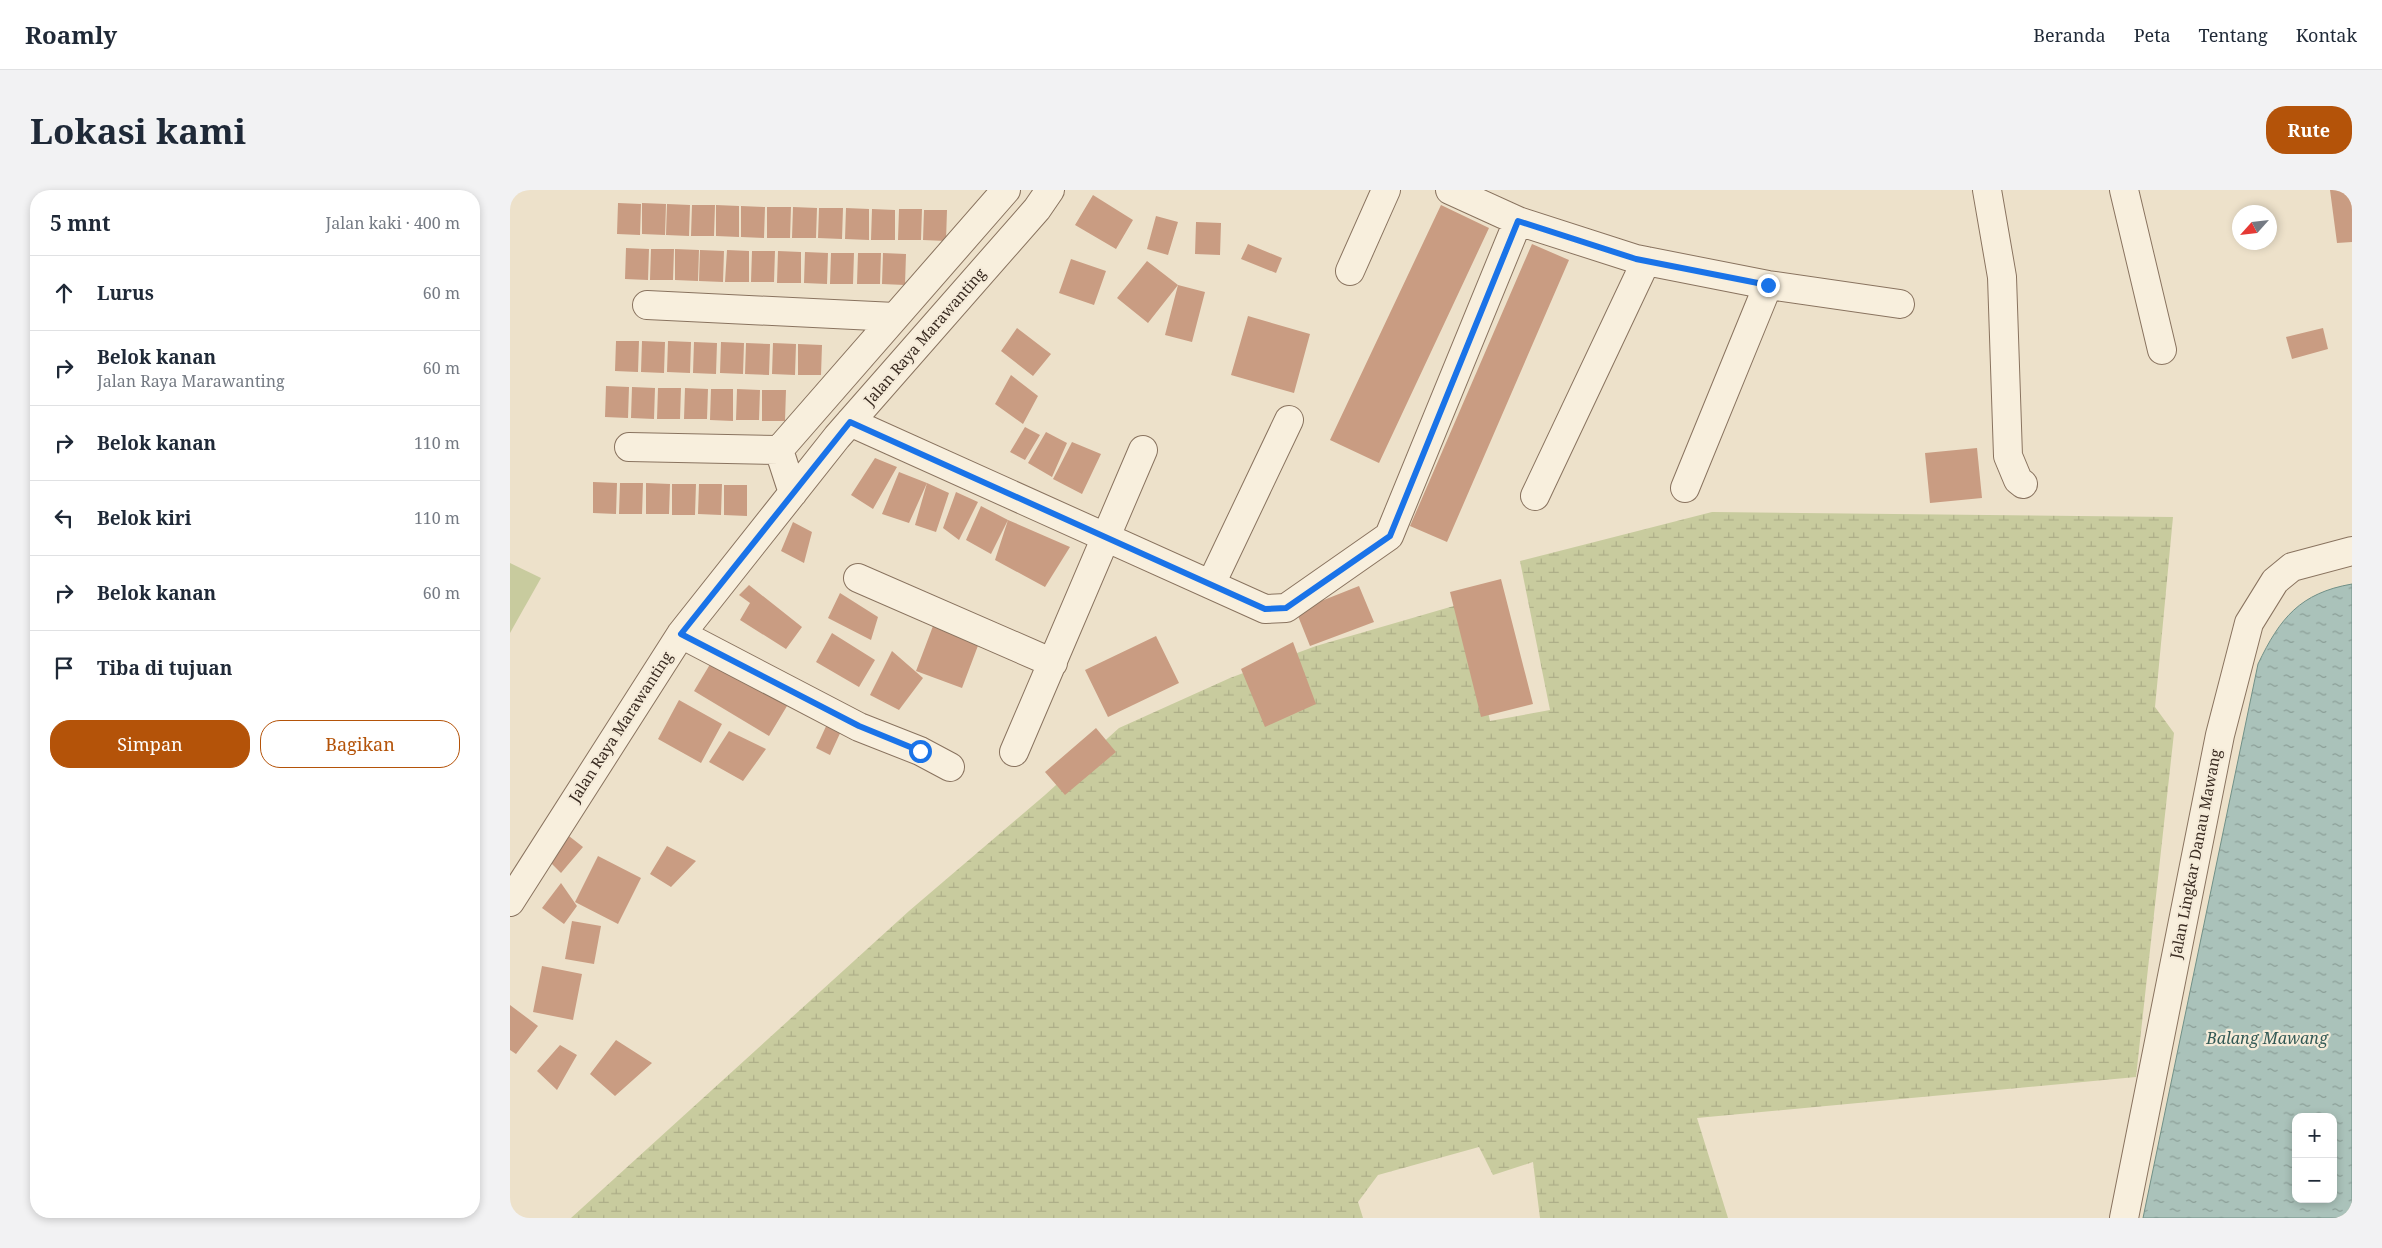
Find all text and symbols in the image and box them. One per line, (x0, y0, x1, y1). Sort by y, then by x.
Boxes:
text: Roamly (25, 18, 117, 51)
text: Beranda (2033, 23, 2106, 47)
text: Peta (2134, 23, 2171, 47)
text: Tentang (2199, 23, 2268, 47)
text: Kontak (2296, 23, 2357, 47)
button: Rute (2266, 106, 2352, 154)
text: Lokasi kami (30, 107, 246, 154)
north arrow (2232, 205, 2277, 250)
text: 5 mnt (50, 209, 111, 237)
text: Jalan kaki · 400 m (326, 212, 460, 234)
street label: Jalan Raya Marawanting (858, 263, 989, 410)
route end (1757, 274, 1780, 297)
icon: ahead (50, 279, 78, 307)
text: Lurus (97, 280, 154, 306)
text: 60 m (423, 282, 460, 304)
text: Belok kanan (97, 344, 216, 370)
icon: right (50, 354, 78, 382)
text: 60 m (423, 357, 460, 379)
text: Jalan Raya Marawanting (97, 370, 285, 392)
icon: right (50, 429, 78, 457)
text: Belok kanan (97, 430, 216, 456)
text: 110 m (414, 432, 460, 454)
icon: left (50, 504, 78, 532)
text: Belok kiri (97, 505, 191, 531)
text: 110 m (414, 507, 460, 529)
icon: right (50, 579, 78, 607)
text: Belok kanan (97, 580, 216, 606)
text: 60 m (423, 582, 460, 604)
street label: Jalan Raya Marawanting (563, 647, 676, 806)
icon: arrive (50, 654, 78, 682)
text: Tiba di tujuan (97, 655, 232, 681)
button: Simpan (50, 720, 250, 768)
button: Bagikan (260, 720, 460, 768)
route start (909, 740, 932, 763)
street label: Jalan Lingkar Danau Mawang (2165, 747, 2225, 961)
water label: Balang Mawang (2205, 1027, 2329, 1049)
map controls (2292, 1113, 2337, 1203)
button: + (2292, 1113, 2337, 1158)
button: − (2292, 1158, 2337, 1203)

